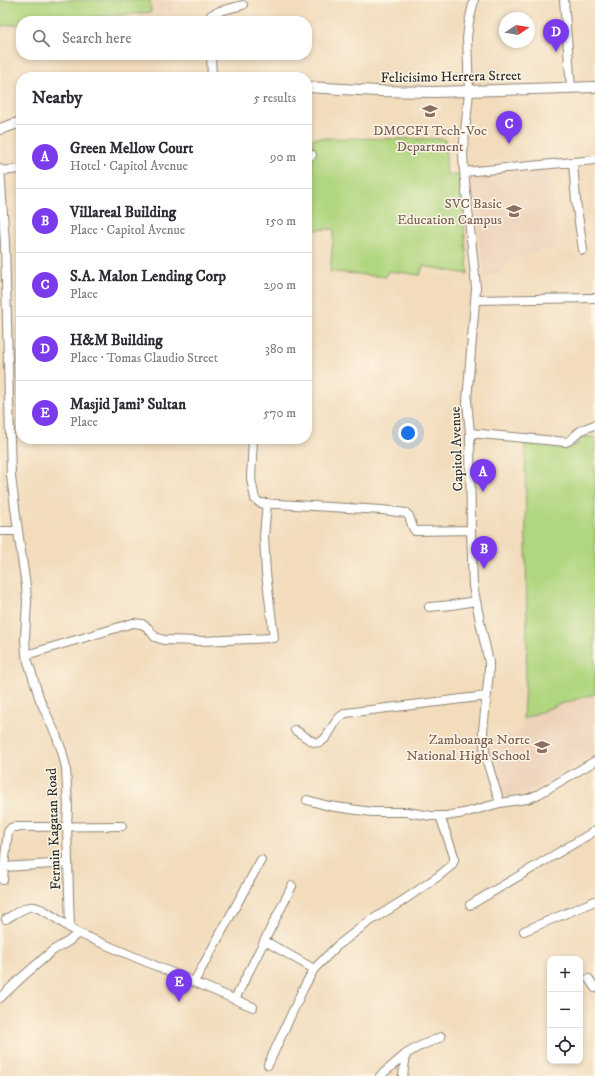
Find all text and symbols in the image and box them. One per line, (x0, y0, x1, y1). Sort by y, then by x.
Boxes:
north arrow (499, 12, 535, 48)
search box (16, 16, 312, 60)
pin: D (543, 19, 569, 52)
icon: search (30, 27, 52, 49)
text: Search here (62, 29, 131, 48)
street label: Felicisimo Herrera Street (380, 67, 522, 87)
text: Nearby (32, 87, 82, 109)
text: 5 results (254, 90, 296, 106)
school or university icon: DMCCFI Tech-Voc Department (421, 102, 439, 120)
pin: C (496, 111, 522, 144)
place label: DMCCFI Tech-Voc Department (373, 122, 487, 156)
text: Green Mellow Court (70, 139, 193, 158)
text: A (41, 149, 49, 165)
text: 90 m (270, 149, 296, 165)
text: Hotel · Capitol Avenue (70, 158, 188, 174)
place label: SVC Basic Education Campus (397, 195, 502, 229)
school or university icon: SVC Basic Education Campus (505, 202, 523, 220)
text: Villareal Building (70, 203, 176, 222)
text: B (41, 213, 49, 229)
text: 150 m (265, 213, 296, 229)
text: Place · Capitol Avenue (70, 222, 185, 238)
text: S.A. Malon Lending Corp (70, 267, 226, 286)
text: C (41, 277, 49, 293)
text: 290 m (264, 277, 296, 293)
text: Place (70, 286, 98, 302)
text: H&M Building (70, 331, 163, 350)
text: D (40, 341, 50, 357)
text: 380 m (265, 341, 296, 357)
text: Place · Tomas Claudio Street (70, 350, 218, 366)
text: Masjid Jami' Sultan (70, 395, 186, 414)
text: E (40, 405, 50, 421)
text: 570 m (263, 405, 296, 421)
street label: Capitol Avenue (447, 406, 467, 492)
text: Place (70, 414, 98, 430)
your location (398, 423, 418, 443)
pin: A (470, 459, 496, 492)
pin: B (471, 536, 497, 569)
place label: Zamboanga Norte National High School (407, 731, 531, 765)
school or university icon: Zamboanga Norte National High School (533, 738, 551, 756)
street label: Fermin Kagatan Road (43, 768, 65, 890)
map controls (547, 956, 583, 1064)
button: + (547, 956, 583, 992)
pin: E (166, 969, 192, 1002)
button: − (547, 992, 583, 1028)
button: locate (547, 1028, 583, 1064)

